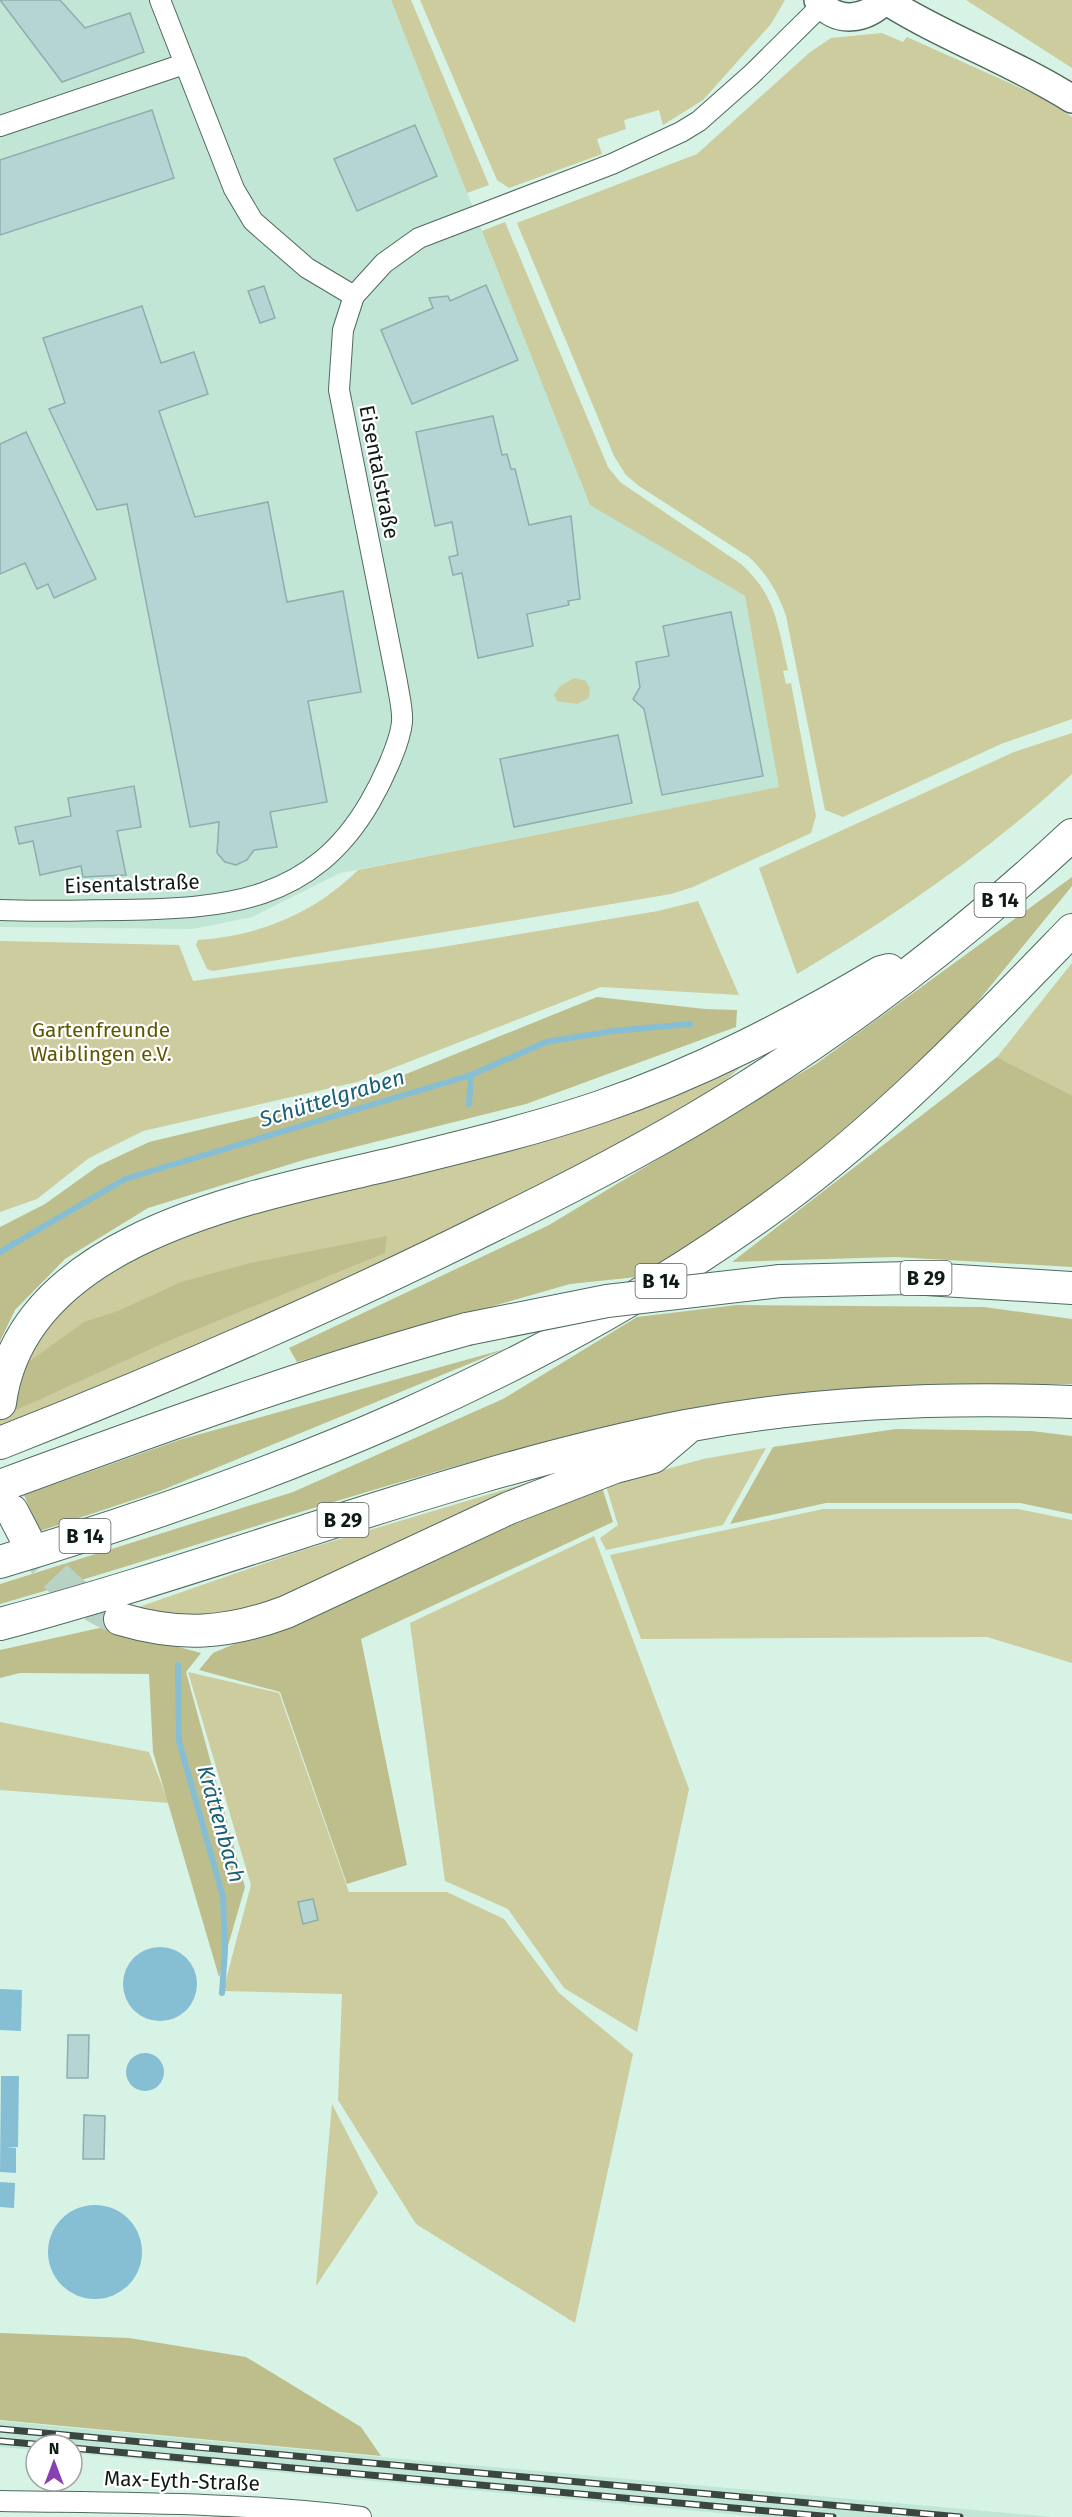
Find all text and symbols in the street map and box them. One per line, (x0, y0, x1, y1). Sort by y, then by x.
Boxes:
street label: Eisentalstraße (353, 403, 405, 541)
street label: Eisentalstraße (64, 869, 200, 899)
road number: B 14 (974, 883, 1026, 917)
park label: Gartenfreunde Waiblingen e.V. (30, 1017, 172, 1067)
water label: Schüttelgraben (255, 1063, 408, 1133)
road number: B 29 (900, 1261, 952, 1295)
road number: B 14 (636, 1264, 686, 1298)
road number: B 29 (318, 1503, 368, 1537)
road number: B 14 (60, 1519, 110, 1553)
water label: Krättenbach (191, 1762, 251, 1886)
north arrow (24, 2433, 84, 2493)
text: N (49, 2439, 59, 2458)
street label: Max-Eyth-Straße (104, 2465, 260, 2497)

